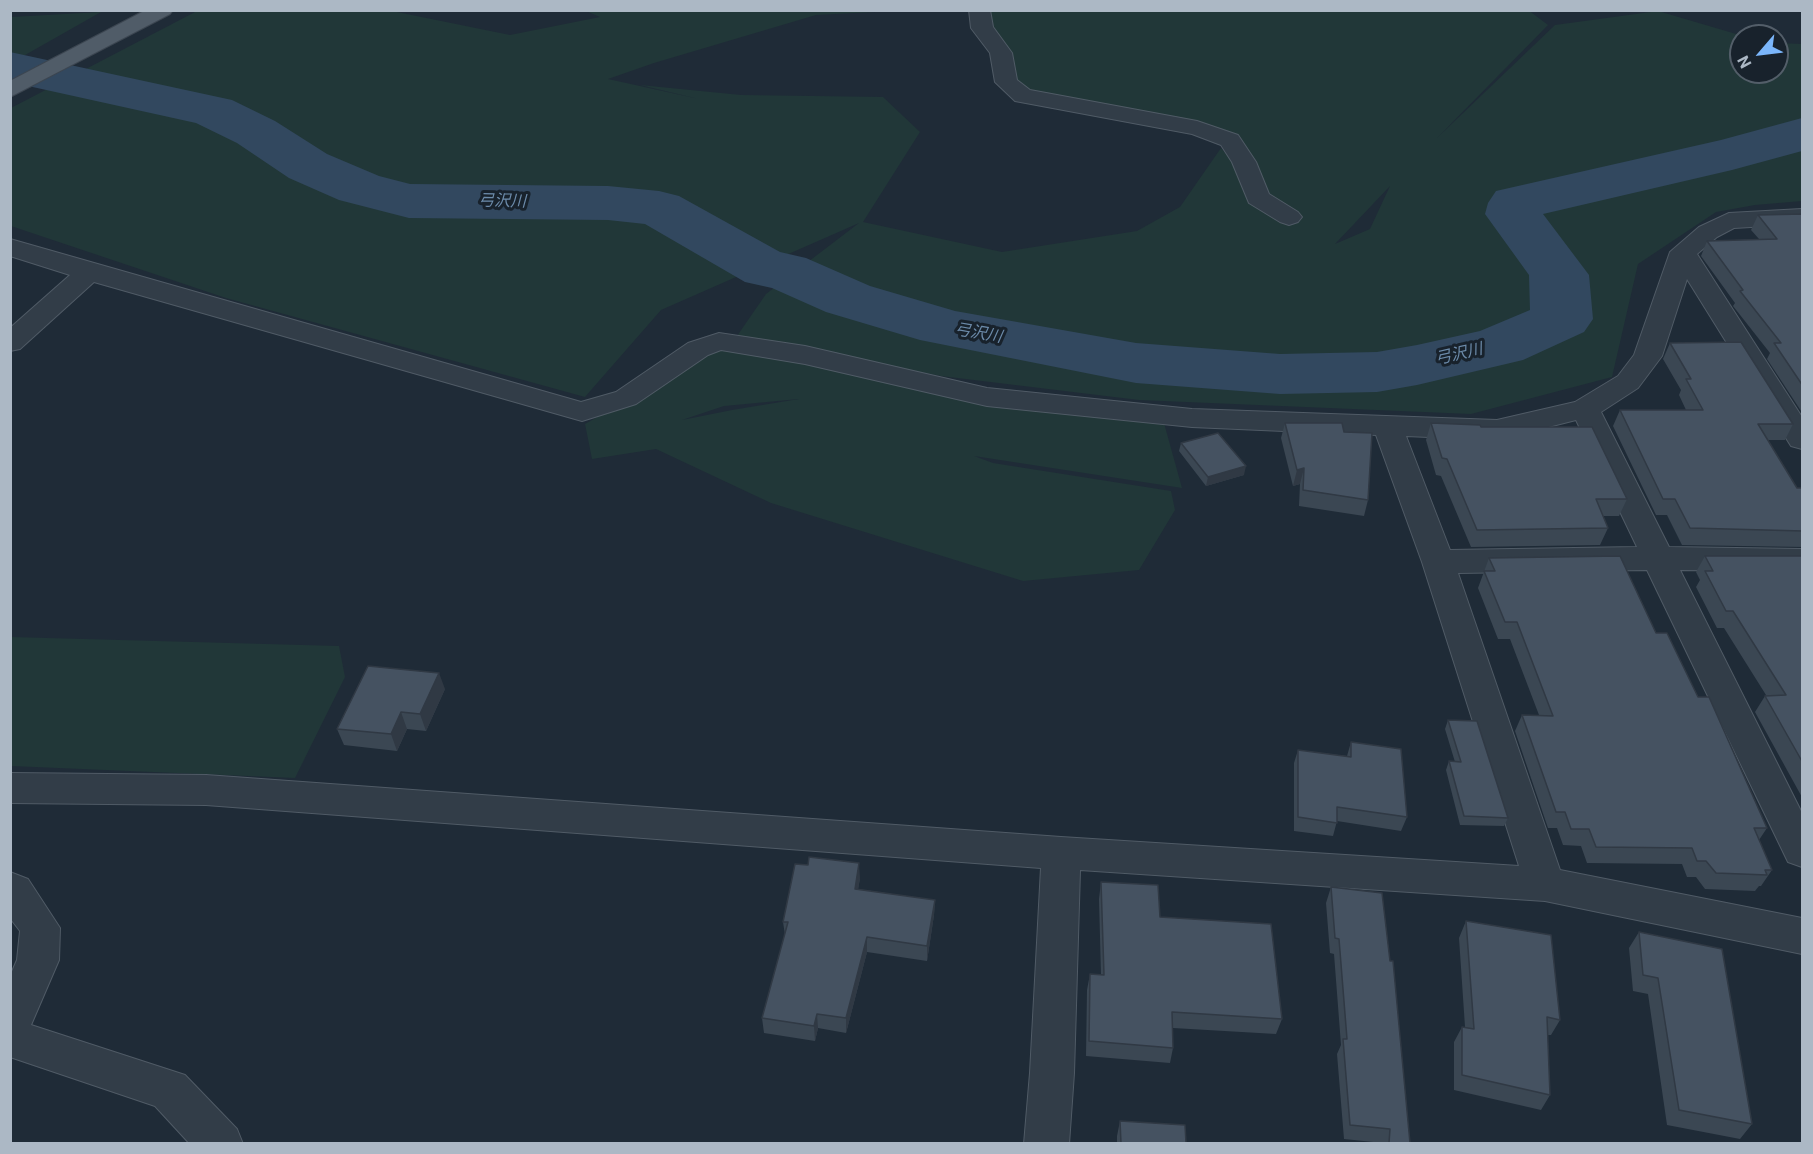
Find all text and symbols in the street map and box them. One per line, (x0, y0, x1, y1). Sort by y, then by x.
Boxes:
north arrow (1729, 24, 1789, 84)
text: N (1733, 52, 1755, 71)
water label: 弓沢川 (478, 192, 526, 212)
water label: 弓沢川 (953, 320, 1003, 348)
water label: 弓沢川 (1433, 340, 1485, 370)

